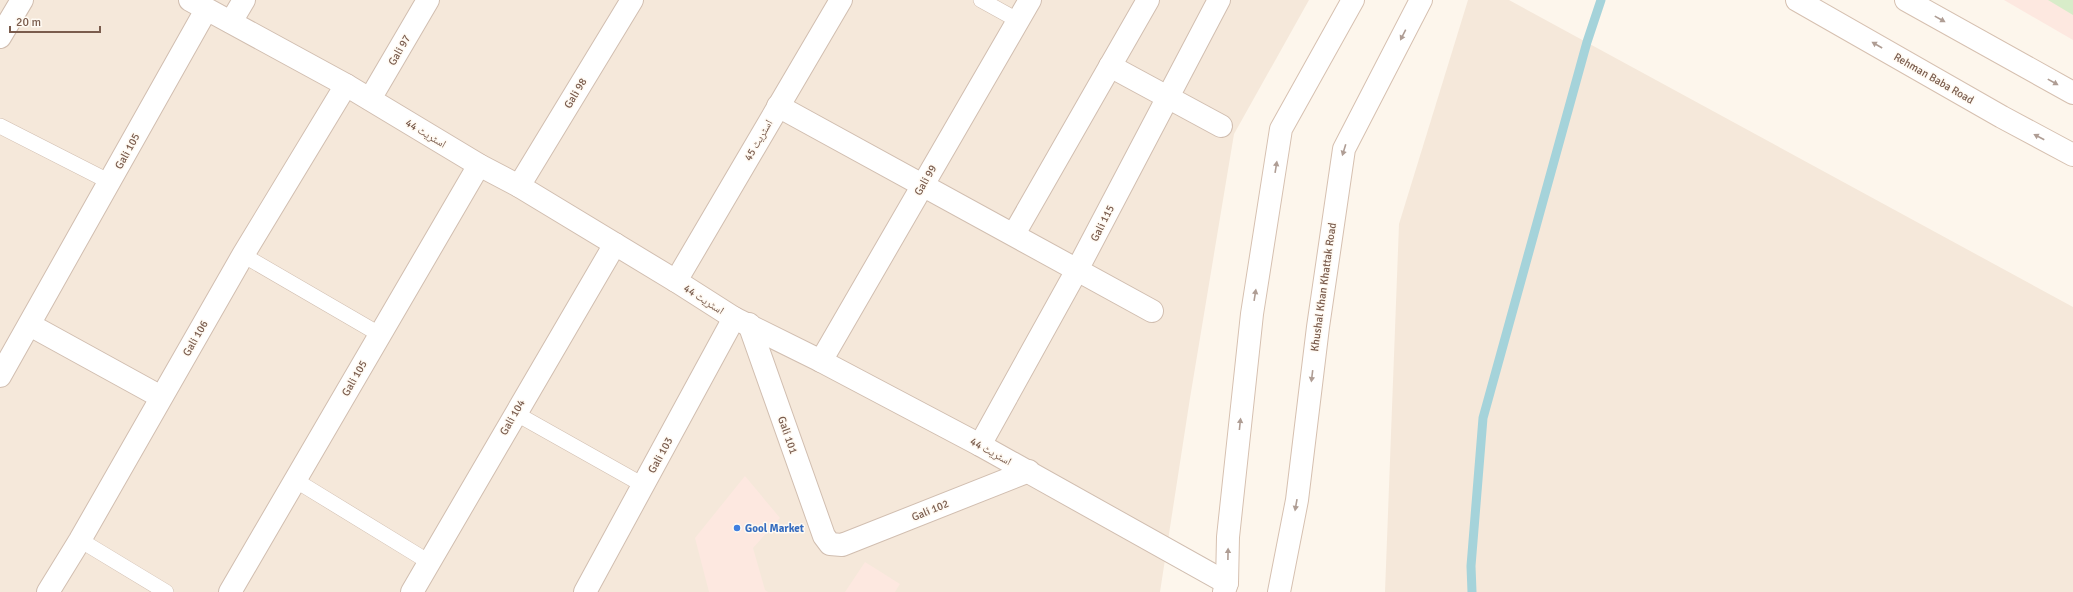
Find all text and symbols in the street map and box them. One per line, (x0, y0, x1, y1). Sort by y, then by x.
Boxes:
scale bar (10, 8, 100, 34)
text: 20 m (16, 15, 41, 30)
one-way arrow (1934, 16, 1946, 22)
one-way arrow (1400, 29, 1406, 40)
street label: Gali 97 (386, 33, 413, 68)
one-way arrow (1871, 42, 1882, 49)
street label: Rehman Baba Road (1891, 50, 1976, 107)
street label: Gali 98 (561, 76, 590, 111)
one-way arrow (2047, 79, 2059, 86)
street label: اسٹریٹ 44 (403, 116, 449, 151)
street label: اسٹریٹ 45 (741, 117, 775, 163)
street label: Gali 105 (112, 131, 143, 171)
one-way arrow (2033, 133, 2044, 140)
one-way arrow (1341, 145, 1347, 157)
one-way arrow (1273, 161, 1279, 173)
street label: Gali 99 (912, 163, 939, 198)
street label: Gali 115 (1088, 203, 1117, 244)
street label: Khushal Khan Khattak Road (1308, 222, 1339, 352)
street label: اسٹریٹ 44 (681, 282, 726, 317)
one-way arrow (1252, 289, 1258, 301)
street label: Gali 106 (180, 318, 211, 358)
street label: Gali 105 (339, 358, 370, 398)
one-way arrow (1309, 370, 1315, 382)
street label: Gali 104 (497, 397, 528, 437)
street label: Gali 101 (775, 415, 800, 456)
one-way arrow (1237, 418, 1243, 430)
street label: Gali 103 (645, 435, 676, 475)
street label: اسٹریٹ 44 (968, 435, 1014, 468)
street label: Gali 102 (910, 497, 951, 524)
one-way arrow (1293, 499, 1299, 511)
place label: Gool Market (745, 522, 804, 535)
marker: Gool Market (732, 523, 742, 533)
one-way arrow (1225, 547, 1231, 560)

